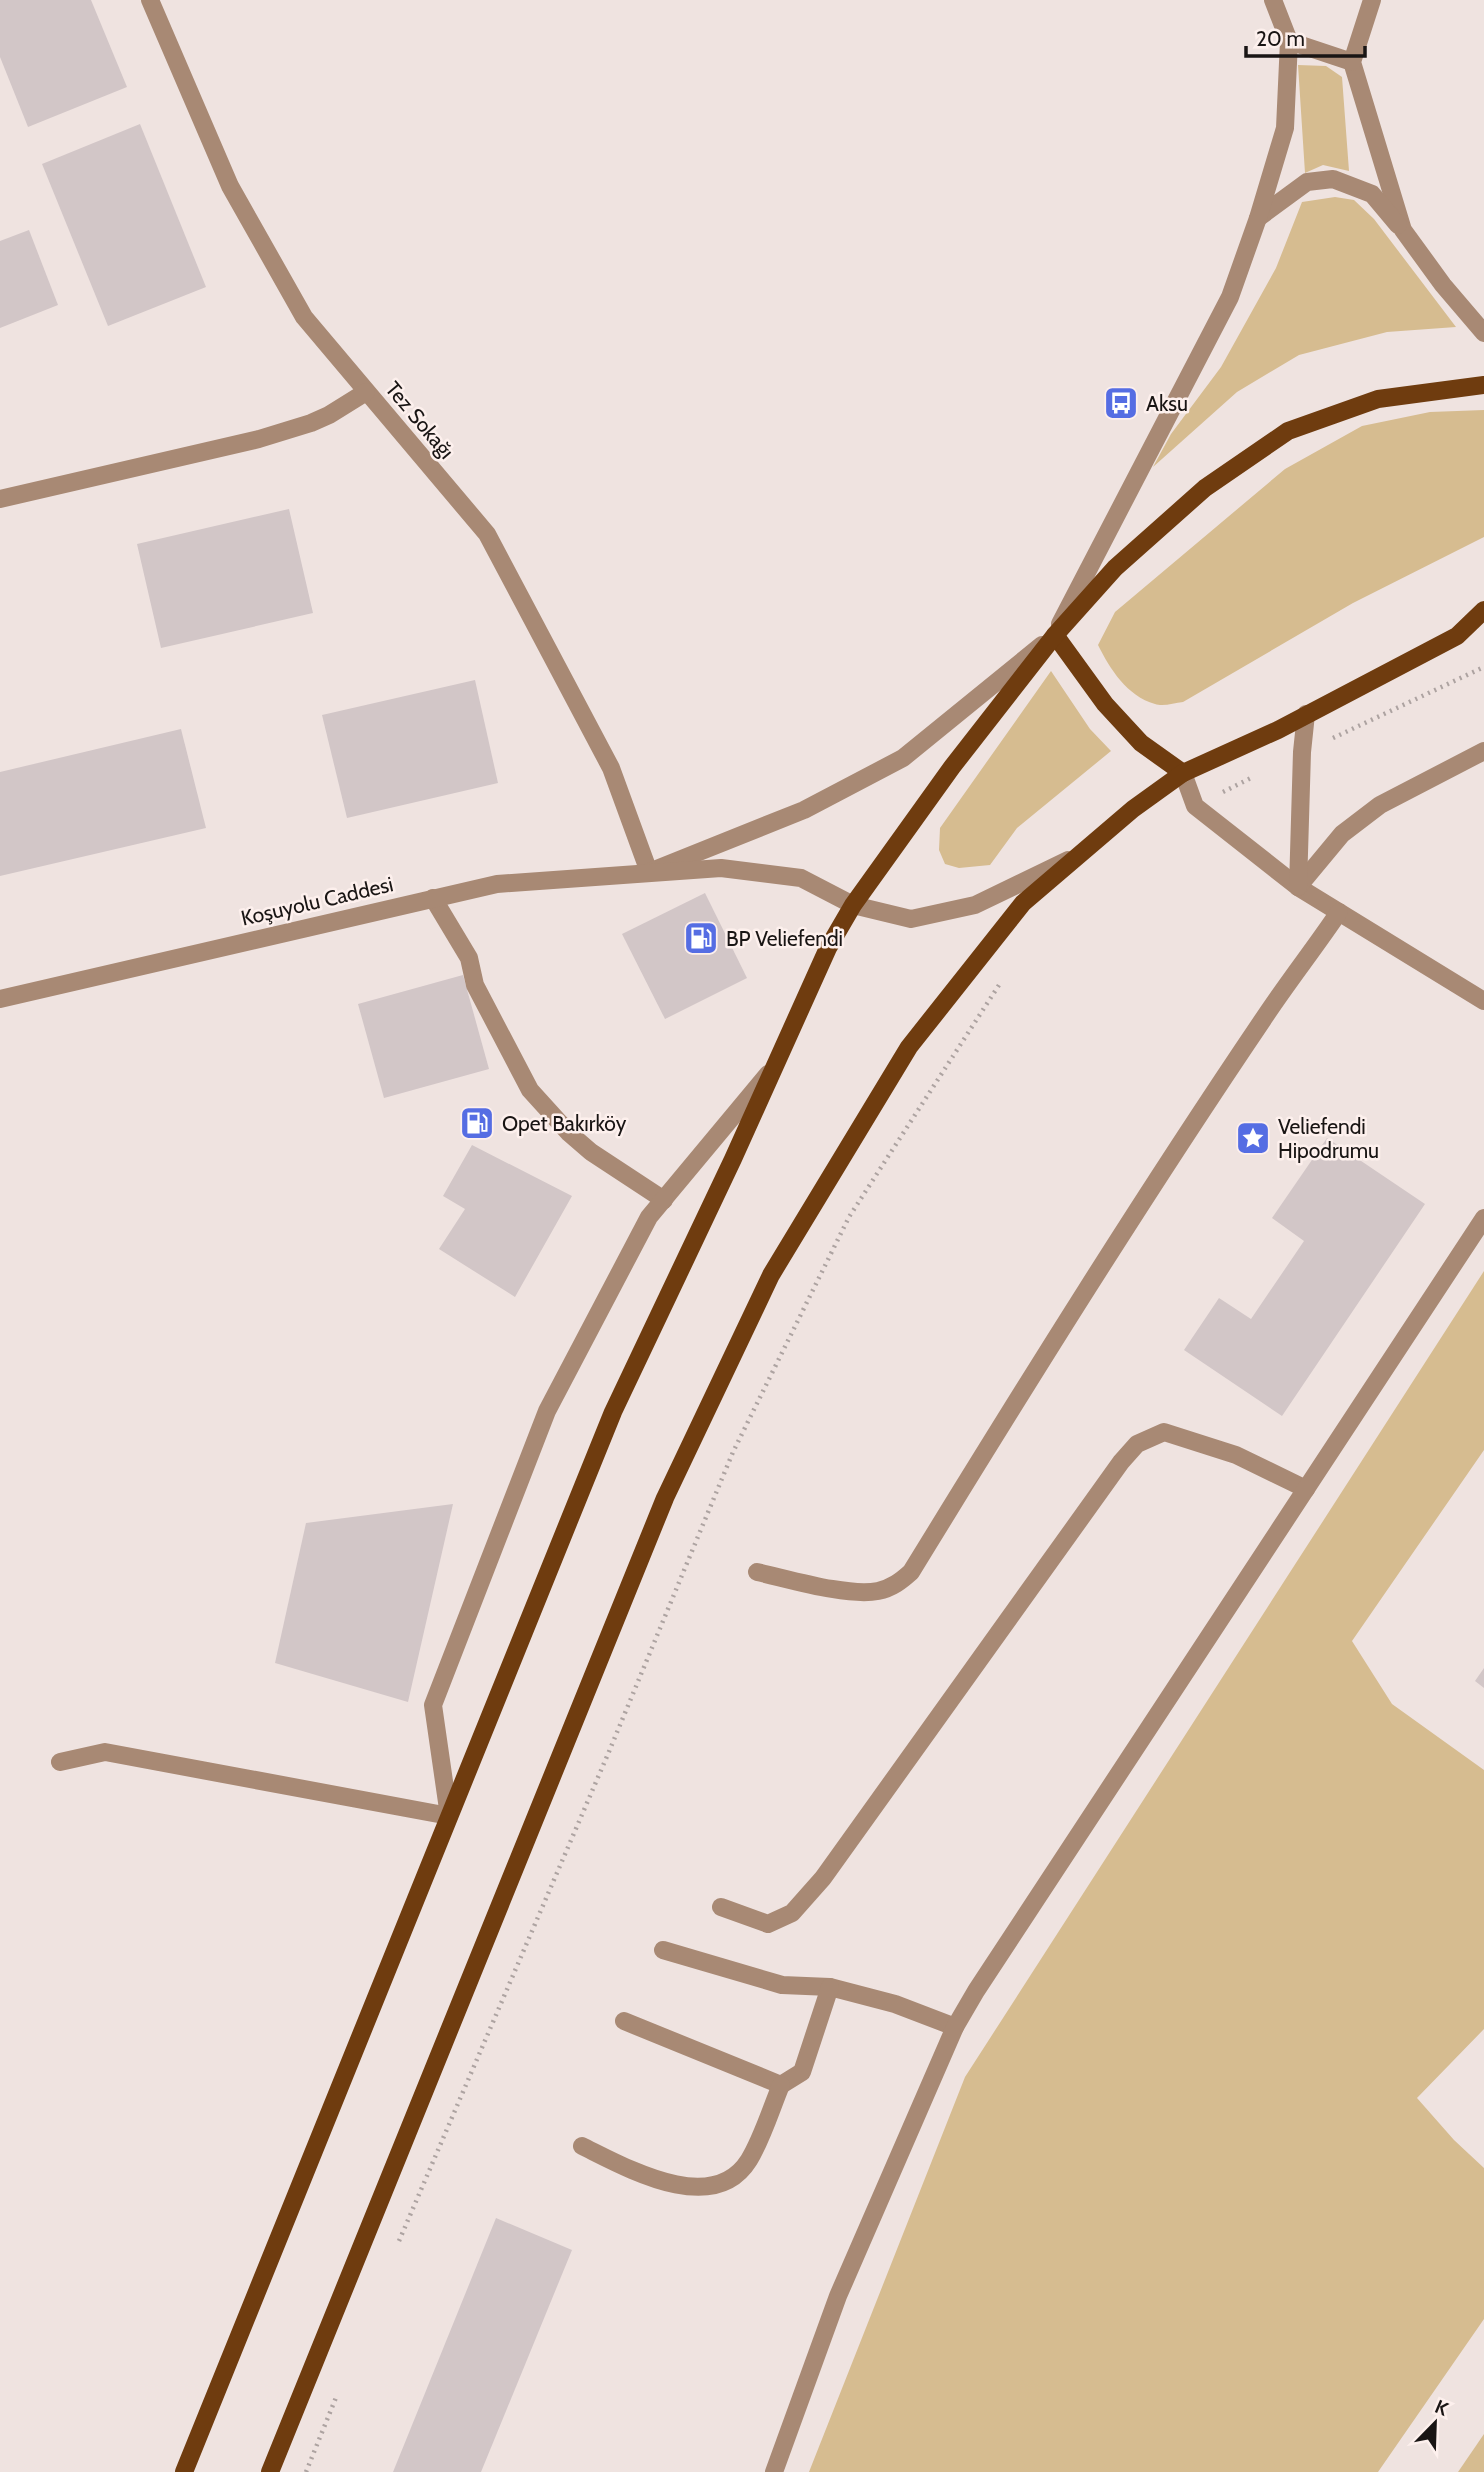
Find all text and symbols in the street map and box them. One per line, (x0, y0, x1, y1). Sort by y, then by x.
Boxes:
scale bar (1246, 14, 1365, 58)
text: 20 m (1256, 26, 1305, 51)
street label: Tez Sokağı (381, 376, 459, 464)
bus stop icon: Aksu (1102, 384, 1140, 422)
place label: Aksu (1146, 391, 1188, 416)
street label: Koşuyolu Caddesi (239, 871, 395, 931)
fuel station icon: BP Veliefendi (682, 919, 720, 957)
place label: BP Veliefendi (726, 926, 843, 951)
fuel station icon: Opet Bakırköy (458, 1104, 496, 1142)
place label: Opet Bakırköy (502, 1111, 627, 1136)
place label: Veliefendi Hipodrumu (1278, 1114, 1379, 1163)
place icon: Veliefendi Hipodrumu (1234, 1119, 1272, 1157)
north arrow (1400, 2388, 1470, 2458)
text: K (1431, 2395, 1451, 2421)

